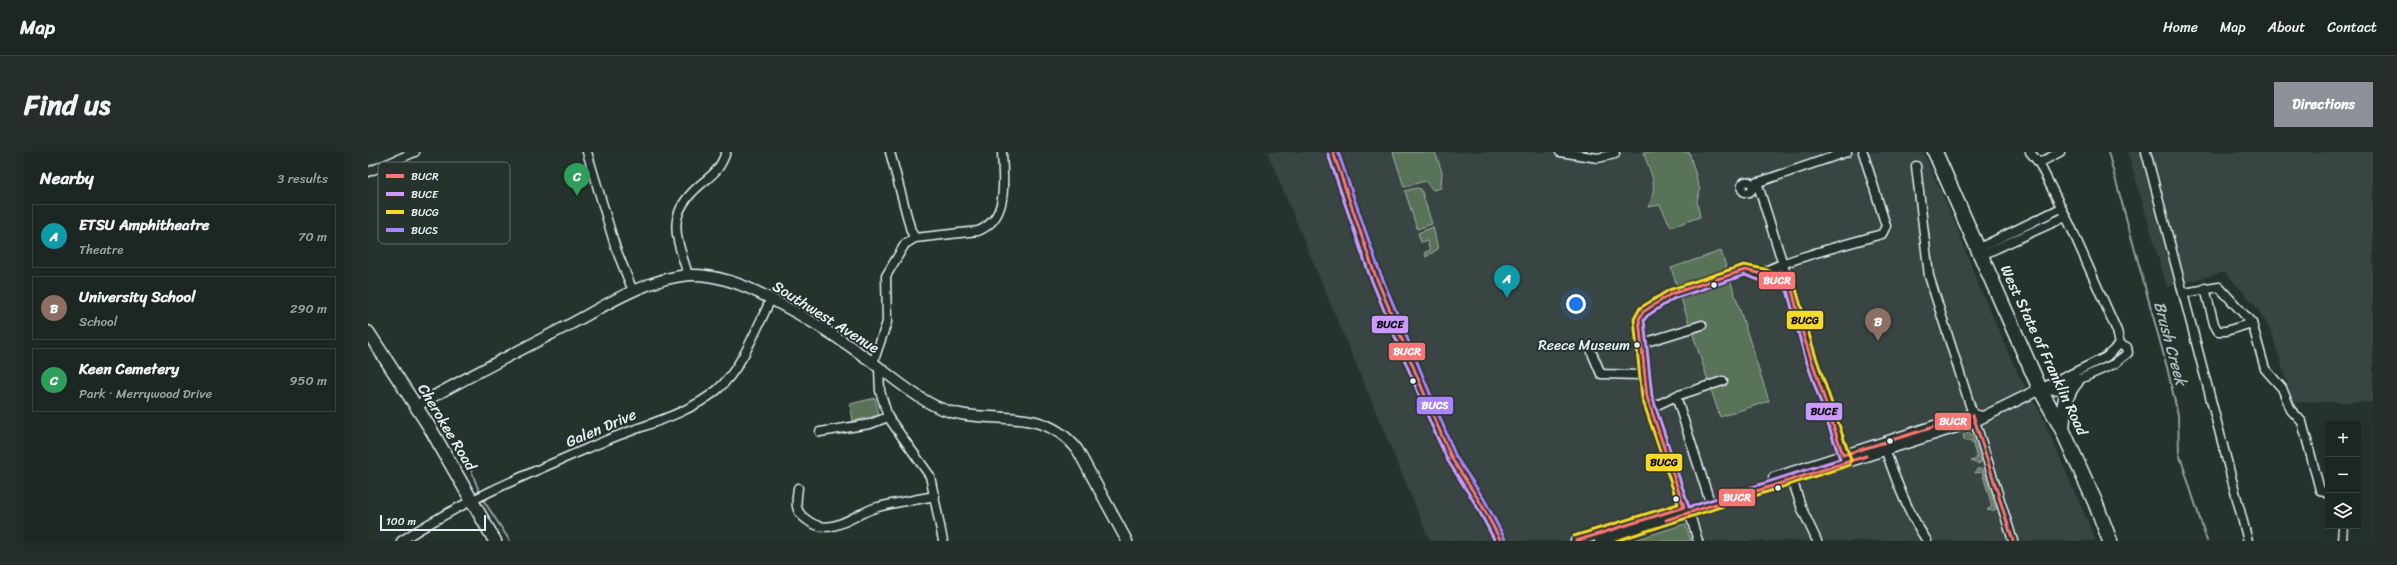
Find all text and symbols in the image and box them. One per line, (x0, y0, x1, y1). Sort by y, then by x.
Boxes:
text: Map (20, 11, 55, 44)
text: Home (2163, 15, 2198, 40)
text: Map (2220, 15, 2246, 40)
text: About (2268, 15, 2305, 40)
text: Contact (2327, 15, 2377, 40)
text: Find us (24, 80, 111, 129)
button: Directions (2274, 82, 2373, 127)
legend (378, 162, 510, 244)
text: Nearby (40, 163, 94, 193)
pin: C (564, 163, 590, 196)
text: 3 results (277, 167, 328, 190)
text: BUCR (411, 167, 439, 186)
text: BUCE (411, 185, 439, 204)
text: BUCG (411, 203, 439, 222)
text: ETSU Amphitheatre (79, 212, 210, 238)
text: BUCS (411, 221, 438, 240)
text: A (50, 225, 58, 248)
text: 70 m (298, 225, 327, 248)
text: Theatre (79, 238, 124, 261)
street label: West State of Franklin Road (1993, 260, 2096, 441)
pin: A (1494, 265, 1520, 298)
line badge: BUCR (1758, 271, 1796, 290)
text: BUCR (1763, 271, 1791, 290)
street label: Southwest Avenue (767, 274, 885, 360)
unlabelled marker (1709, 280, 1719, 290)
text: University School (79, 284, 195, 310)
your location (1566, 294, 1586, 314)
text: B (50, 297, 58, 320)
text: 290 m (290, 297, 327, 320)
water label: Brush Creek (2145, 298, 2196, 391)
pin: B (1865, 308, 1891, 341)
text: School (79, 310, 117, 333)
line badge: BUCG (1786, 310, 1824, 330)
text: BUCG (1791, 311, 1819, 330)
line badge: BUCE (1371, 315, 1409, 334)
text: BUCE (1376, 315, 1404, 334)
place label: Reece Museum (1538, 333, 1630, 358)
marker: Reece Museum (1632, 340, 1642, 350)
line badge: BUCR (1388, 342, 1426, 361)
text: BUCR (1393, 342, 1421, 361)
text: Keen Cemetery (79, 356, 179, 382)
text: C (50, 369, 58, 392)
text: 950 m (289, 369, 327, 392)
unlabelled marker (1408, 376, 1418, 386)
street label: Cherokee Road (411, 378, 484, 476)
text: Park · Merrywood Drive (79, 382, 212, 405)
line badge: BUCS (1416, 396, 1454, 415)
text: BUCS (1422, 396, 1449, 415)
street label: Galen Drive (561, 401, 641, 455)
line badge: BUCE (1805, 402, 1843, 421)
text: BUCE (1810, 402, 1838, 421)
line badge: BUCR (1934, 412, 1972, 431)
text: BUCR (1939, 412, 1967, 431)
map controls (2325, 421, 2361, 529)
button: + (2325, 421, 2361, 457)
unlabelled marker (1885, 436, 1895, 446)
line badge: BUCG (1645, 453, 1683, 472)
text: BUCG (1650, 453, 1678, 472)
button: − (2325, 457, 2361, 493)
unlabelled marker (1773, 483, 1783, 493)
line badge: BUCR (1718, 488, 1756, 507)
text: BUCR (1723, 488, 1751, 507)
button: layers (2325, 493, 2361, 529)
unlabelled marker (1671, 494, 1681, 504)
text: 100 m (386, 512, 416, 531)
scale bar (380, 513, 486, 532)

